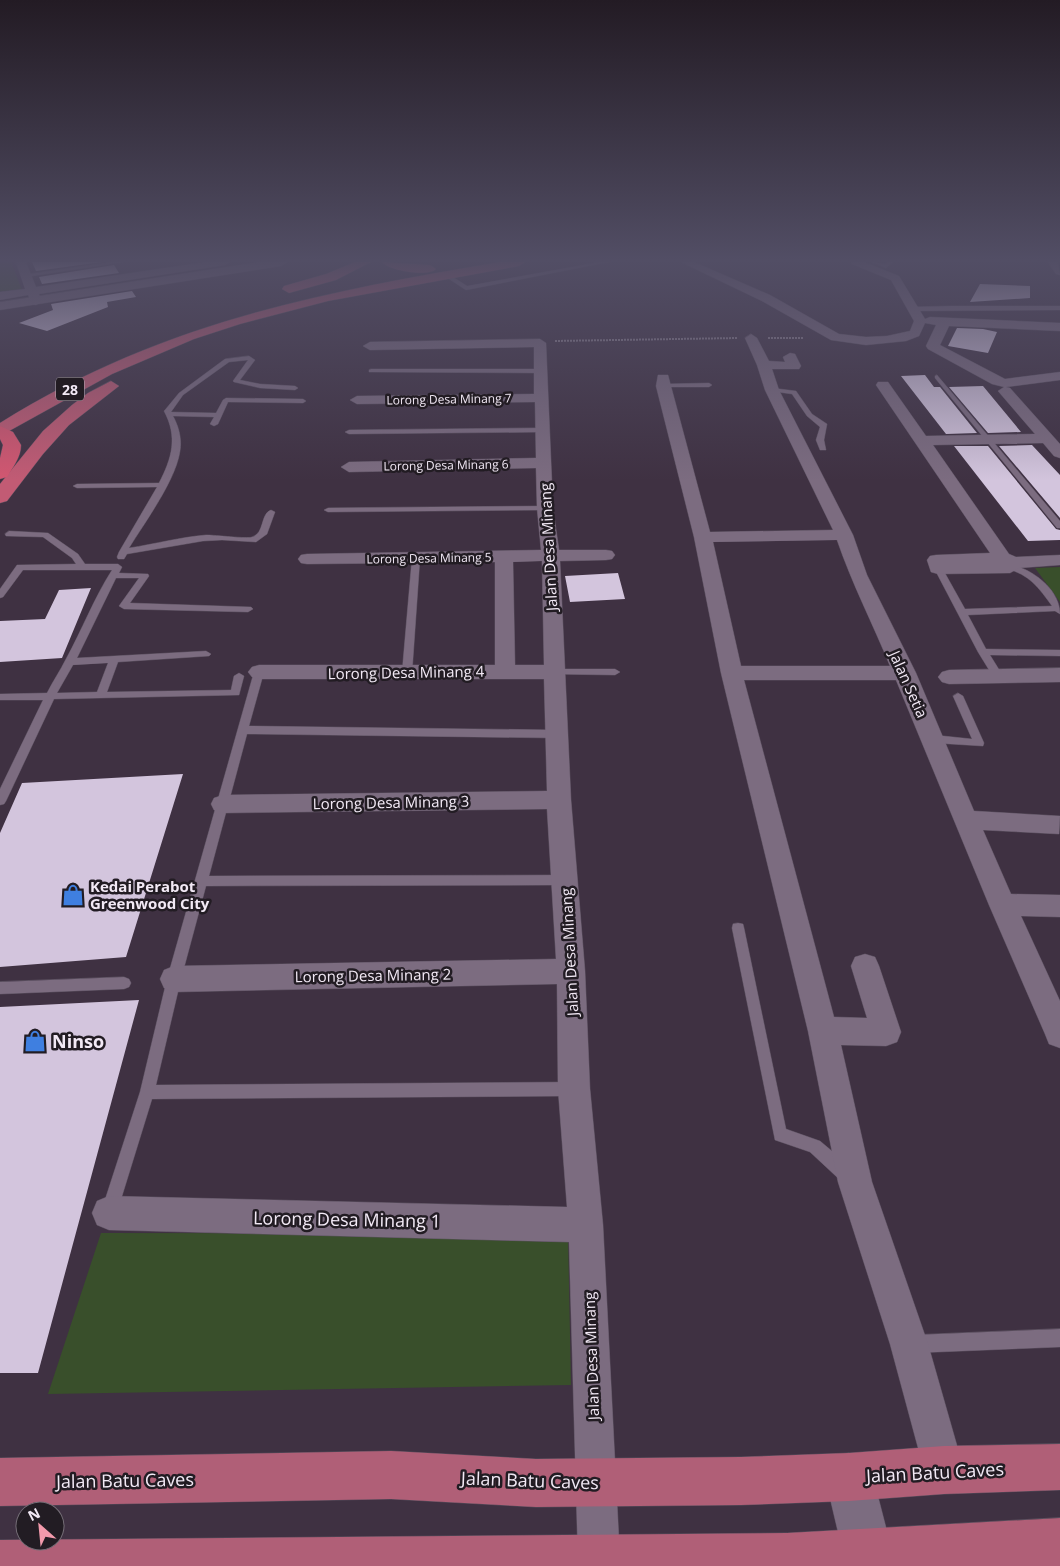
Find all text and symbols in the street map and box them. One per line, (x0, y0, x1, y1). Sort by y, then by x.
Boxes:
road number: 28 (56, 378, 84, 400)
street label: Lorong Desa Minang 7 (386, 389, 512, 409)
street label: Lorong Desa Minang 6 (383, 455, 509, 475)
street label: Jalan Desa Minang (535, 482, 561, 614)
street label: Lorong Desa Minang 5 (366, 548, 492, 568)
street label: Jalan Setia (884, 645, 933, 721)
street label: Lorong Desa Minang 4 (328, 661, 485, 683)
street label: Lorong Desa Minang 3 (313, 791, 469, 813)
place label: Kedai Perabot Greenwood City (90, 876, 210, 913)
shop icon: Kedai Perabot Greenwood City (60, 882, 86, 908)
street label: Jalan Desa Minang (556, 887, 582, 1019)
street label: Lorong Desa Minang 2 (295, 964, 451, 986)
shop icon: Ninso (22, 1028, 48, 1054)
place label: Ninso (52, 1029, 104, 1053)
street label: Lorong Desa Minang 1 (253, 1205, 441, 1233)
street label: Jalan Desa Minang (579, 1291, 603, 1423)
street label: Jalan Batu Caves (864, 1456, 1004, 1488)
street label: Jalan Batu Caves (459, 1466, 599, 1494)
street label: Jalan Batu Caves (54, 1467, 194, 1493)
north arrow (15, 1501, 65, 1551)
text: N (24, 1503, 43, 1525)

